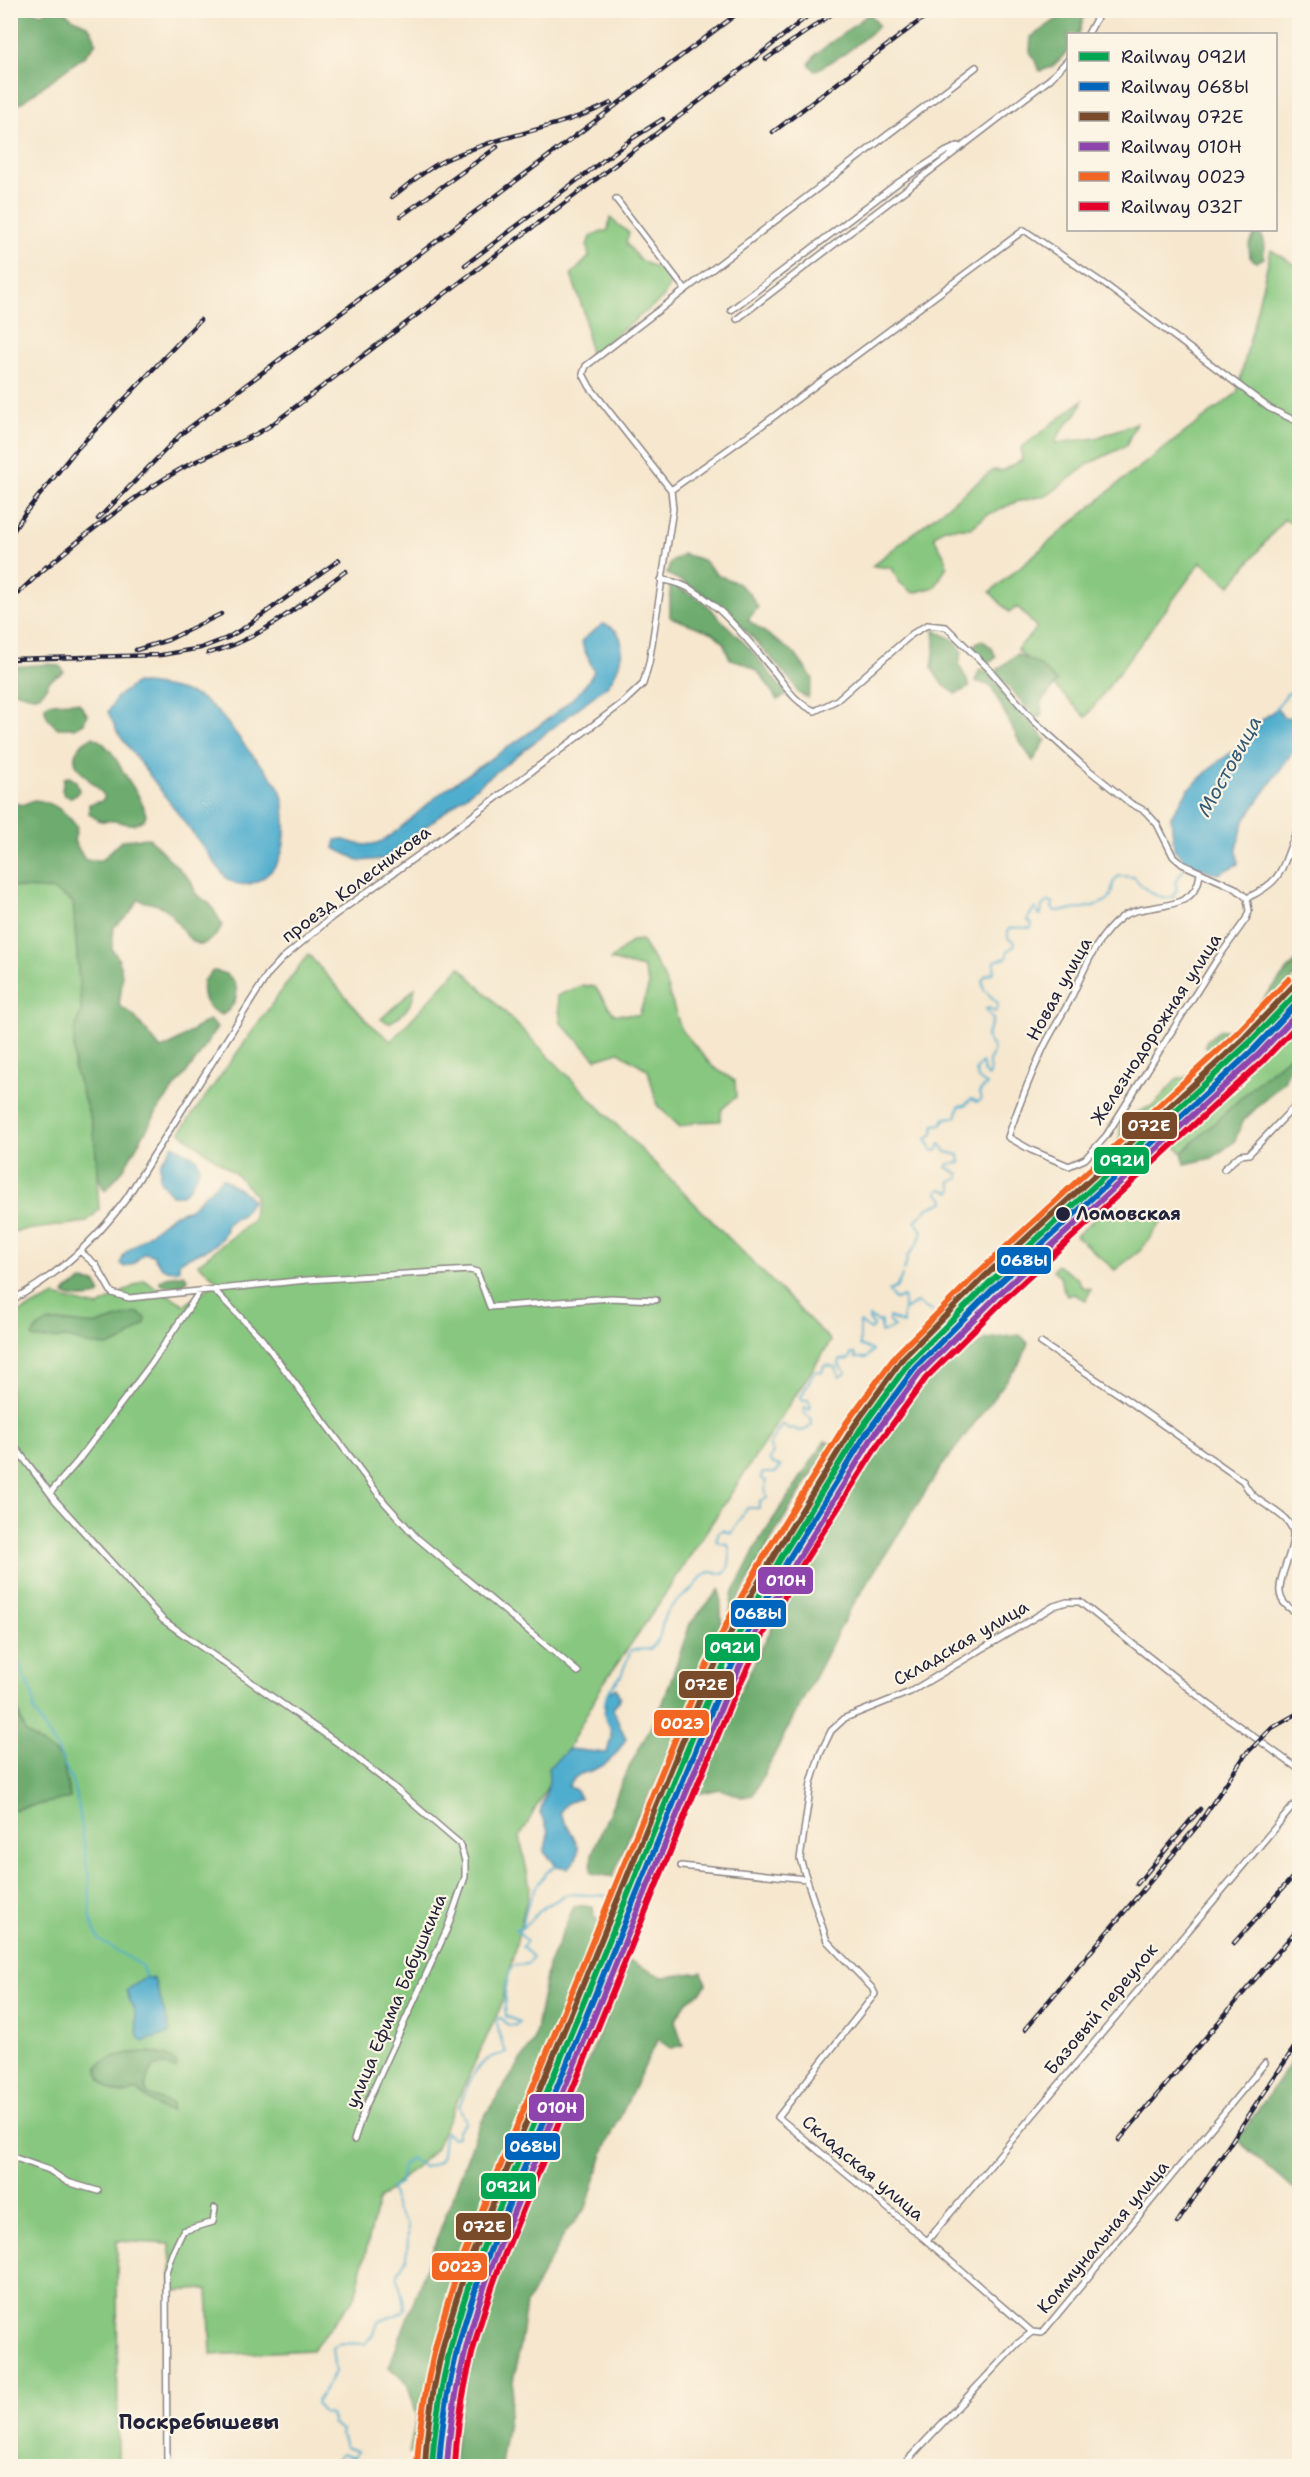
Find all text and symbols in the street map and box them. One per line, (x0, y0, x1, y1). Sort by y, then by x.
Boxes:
legend (1067, 33, 1277, 231)
text: Railway 092И (1121, 45, 1246, 69)
text: Railway 068Ы (1121, 75, 1249, 99)
text: Railway 072Е (1121, 105, 1244, 129)
text: Railway 010Н (1121, 135, 1242, 159)
text: Railway 002Э (1121, 165, 1246, 189)
text: Railway 032Г (1121, 195, 1243, 219)
water label: Мостовица (1191, 711, 1267, 821)
street label: проезд Колесникова (276, 820, 436, 948)
street label: Железнодорожная улица (1085, 929, 1227, 1129)
street label: Новая улица (1021, 933, 1097, 1045)
line badge: 072Е (1121, 1111, 1178, 1140)
text: 072Е (1127, 1115, 1171, 1136)
line badge: 092И (1093, 1146, 1150, 1175)
text: 092И (1100, 1150, 1144, 1171)
place label: Ломовская (1076, 1202, 1181, 1226)
marker: Ломовская (1054, 1205, 1072, 1223)
line badge: 068Ы (996, 1246, 1052, 1275)
text: 068Ы (1000, 1250, 1048, 1271)
line badge: 010Н (757, 1566, 814, 1595)
text: 010Н (766, 1570, 806, 1591)
street label: Складская улица (889, 1594, 1033, 1692)
line badge: 068Ы (730, 1599, 787, 1628)
text: 068Ы (734, 1603, 782, 1624)
line badge: 092И (704, 1633, 761, 1662)
text: 092И (710, 1637, 754, 1658)
line badge: 072Е (678, 1670, 735, 1699)
text: 072Е (684, 1674, 728, 1695)
line badge: 002Э (653, 1709, 710, 1737)
text: 002Э (660, 1713, 704, 1734)
street label: улица Ефима Бабушкина (340, 1890, 452, 2112)
street label: Базовый переулок (1039, 1938, 1163, 2080)
line badge: 010Н (528, 2093, 585, 2122)
text: 010Н (537, 2097, 577, 2118)
street label: Складская улица (797, 2110, 929, 2226)
line badge: 068Ы (504, 2132, 561, 2161)
text: 068Ы (509, 2136, 557, 2157)
street label: Коммунальная улица (1032, 2155, 1174, 2319)
line badge: 092И (480, 2172, 537, 2200)
text: 092И (486, 2176, 530, 2197)
line badge: 072Е (455, 2212, 512, 2241)
text: 072Е (462, 2216, 506, 2237)
line badge: 002Э (431, 2252, 488, 2281)
text: 002Э (438, 2256, 482, 2277)
district label: Поскребышевы (119, 2409, 279, 2435)

